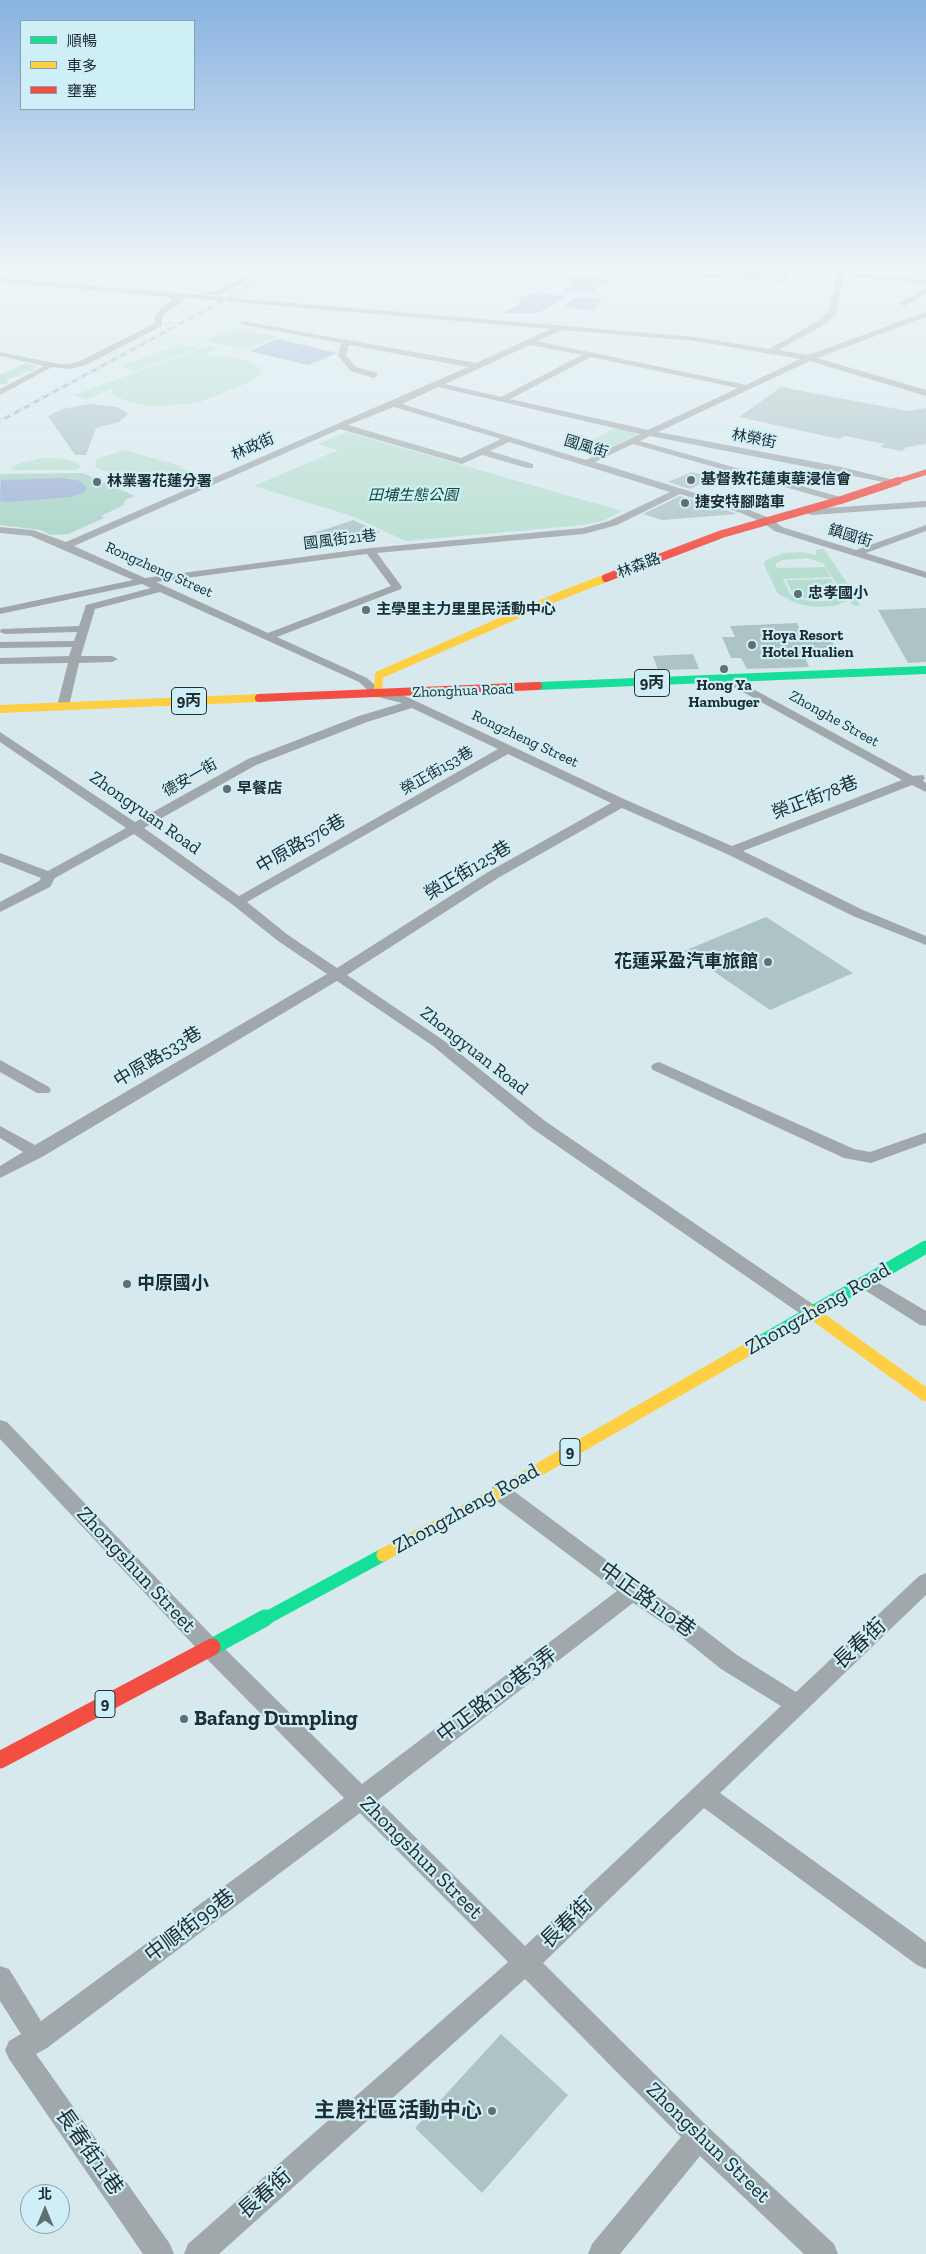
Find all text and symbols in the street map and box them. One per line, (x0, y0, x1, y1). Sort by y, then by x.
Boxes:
legend (20, 20, 195, 110)
text: 順暢 (67, 32, 97, 50)
text: 車多 (67, 57, 97, 75)
text: 壅塞 (67, 82, 97, 100)
street label: 林榮街 (730, 426, 778, 452)
street label: 林政街 (229, 430, 277, 464)
street label: 國風街 (562, 432, 610, 462)
place label: 基督教花蓮東華浸信會 (701, 471, 851, 489)
place label: 林業署花蓮分署 (107, 473, 212, 491)
marker: 基督教花蓮東華浸信會 (685, 474, 697, 486)
marker: 林業署花蓮分署 (91, 476, 103, 488)
park label: 田埔生態公園 (368, 487, 458, 505)
place label: 捷安特腳踏車 (695, 494, 785, 512)
marker: 捷安特腳踏車 (679, 497, 691, 509)
street label: 鎮國街 (826, 521, 874, 551)
street label: 國風街21巷 (302, 527, 378, 553)
street label: Rongzheng Street (102, 538, 216, 602)
street label: 林森路 (615, 550, 663, 582)
place label: 忠孝國小 (808, 585, 868, 603)
marker: 忠孝國小 (792, 588, 804, 600)
place label: 主學里主力里里民活動中心 (376, 601, 556, 619)
marker: 主學里主力里里民活動中心 (360, 604, 372, 616)
place label: Hoya Resort Hotel Hualien (762, 627, 854, 662)
marker: Hoya Resort Hotel Hualien (746, 639, 758, 651)
marker: Hong Ya Hambuger (718, 663, 730, 675)
road number: 9丙 (634, 670, 670, 696)
place label: Hong Ya Hambuger (688, 677, 760, 712)
street label: Zhonghua Road (412, 680, 514, 702)
street label: Zhonghe Street (786, 687, 882, 751)
road number: 9丙 (172, 688, 206, 714)
street label: Rongzheng Street (469, 706, 581, 772)
street label: 榮正街153巷 (398, 743, 476, 799)
street label: 德安一街 (160, 755, 220, 801)
street label: Zhongyuan Road (85, 767, 205, 859)
street label: 榮正街78巷 (769, 772, 861, 824)
place label: 早餐店 (237, 780, 282, 798)
marker: 早餐店 (221, 783, 233, 795)
street label: 中原路576巷 (253, 810, 349, 878)
street label: 榮正街125巷 (421, 837, 515, 905)
place label: 花蓮采盈汽車旅館 (614, 951, 758, 973)
marker: 花蓮采盈汽車旅館 (762, 956, 774, 968)
street label: Zhongyuan Road (416, 1002, 532, 1100)
street label: 中原路533巷 (110, 1022, 206, 1092)
street label: Zhongzheng Road (741, 1257, 895, 1361)
place label: 中原國小 (137, 1273, 209, 1295)
marker: 中原國小 (121, 1278, 133, 1290)
road number: 9 (560, 1438, 580, 1465)
street label: Zhongzheng Road (389, 1458, 543, 1560)
street label: Zhongshun Street (71, 1502, 201, 1638)
street label: 中正路110巷 (594, 1557, 700, 1643)
street label: 長春街 (828, 1613, 892, 1675)
street label: 中正路110巷3弄 (432, 1642, 562, 1748)
road number: 9 (95, 1690, 115, 1718)
place label: Bafang Dumpling (194, 1706, 358, 1732)
marker: Bafang Dumpling (178, 1713, 190, 1725)
street label: Zhongshun Street (354, 1791, 488, 1925)
street label: 中順街99巷 (140, 1884, 240, 1968)
street label: 長春街 (536, 1892, 598, 1954)
street label: Zhongshun Street (641, 2077, 775, 2209)
place label: 主農社區活動中心 (314, 2098, 482, 2124)
street label: 長春街11巷 (50, 2104, 128, 2200)
marker: 主農社區活動中心 (486, 2105, 498, 2117)
street label: 長春街 (233, 2164, 297, 2224)
north arrow (20, 2184, 70, 2234)
text: 北 (38, 2186, 52, 2203)

